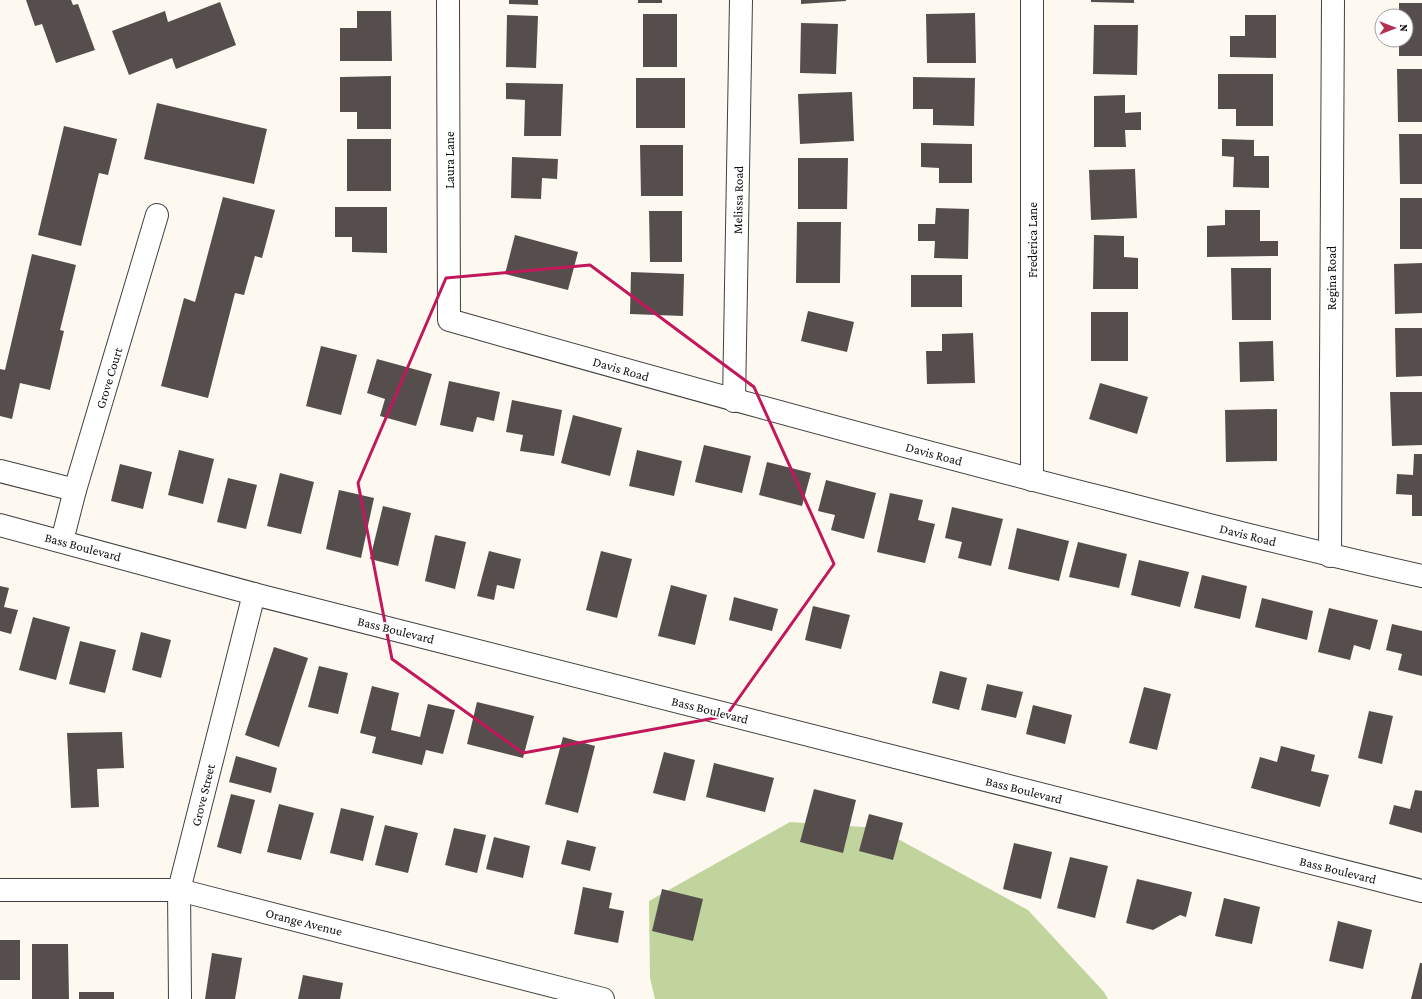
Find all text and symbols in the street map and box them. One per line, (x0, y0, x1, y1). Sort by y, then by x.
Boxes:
north arrow (1374, 8, 1414, 48)
text: N (1398, 24, 1410, 32)
street label: Laura Lane (442, 131, 457, 189)
street label: Melissa Road (730, 166, 746, 234)
street label: Frederica Lane (1025, 202, 1040, 278)
street label: Regina Road (1324, 246, 1339, 310)
street label: Grove Court (93, 345, 126, 410)
street label: Davis Road (591, 354, 651, 384)
street label: Davis Road (904, 439, 964, 469)
street label: Davis Road (1218, 521, 1278, 549)
street label: Bass Boulevard (43, 530, 123, 564)
street label: Bass Boulevard (356, 613, 436, 647)
street label: Bass Boulevard (670, 693, 750, 727)
street label: Grove Street (188, 762, 218, 828)
street label: Bass Boulevard (984, 773, 1064, 807)
street label: Bass Boulevard (1298, 853, 1378, 887)
street label: Orange Avenue (264, 905, 344, 939)

